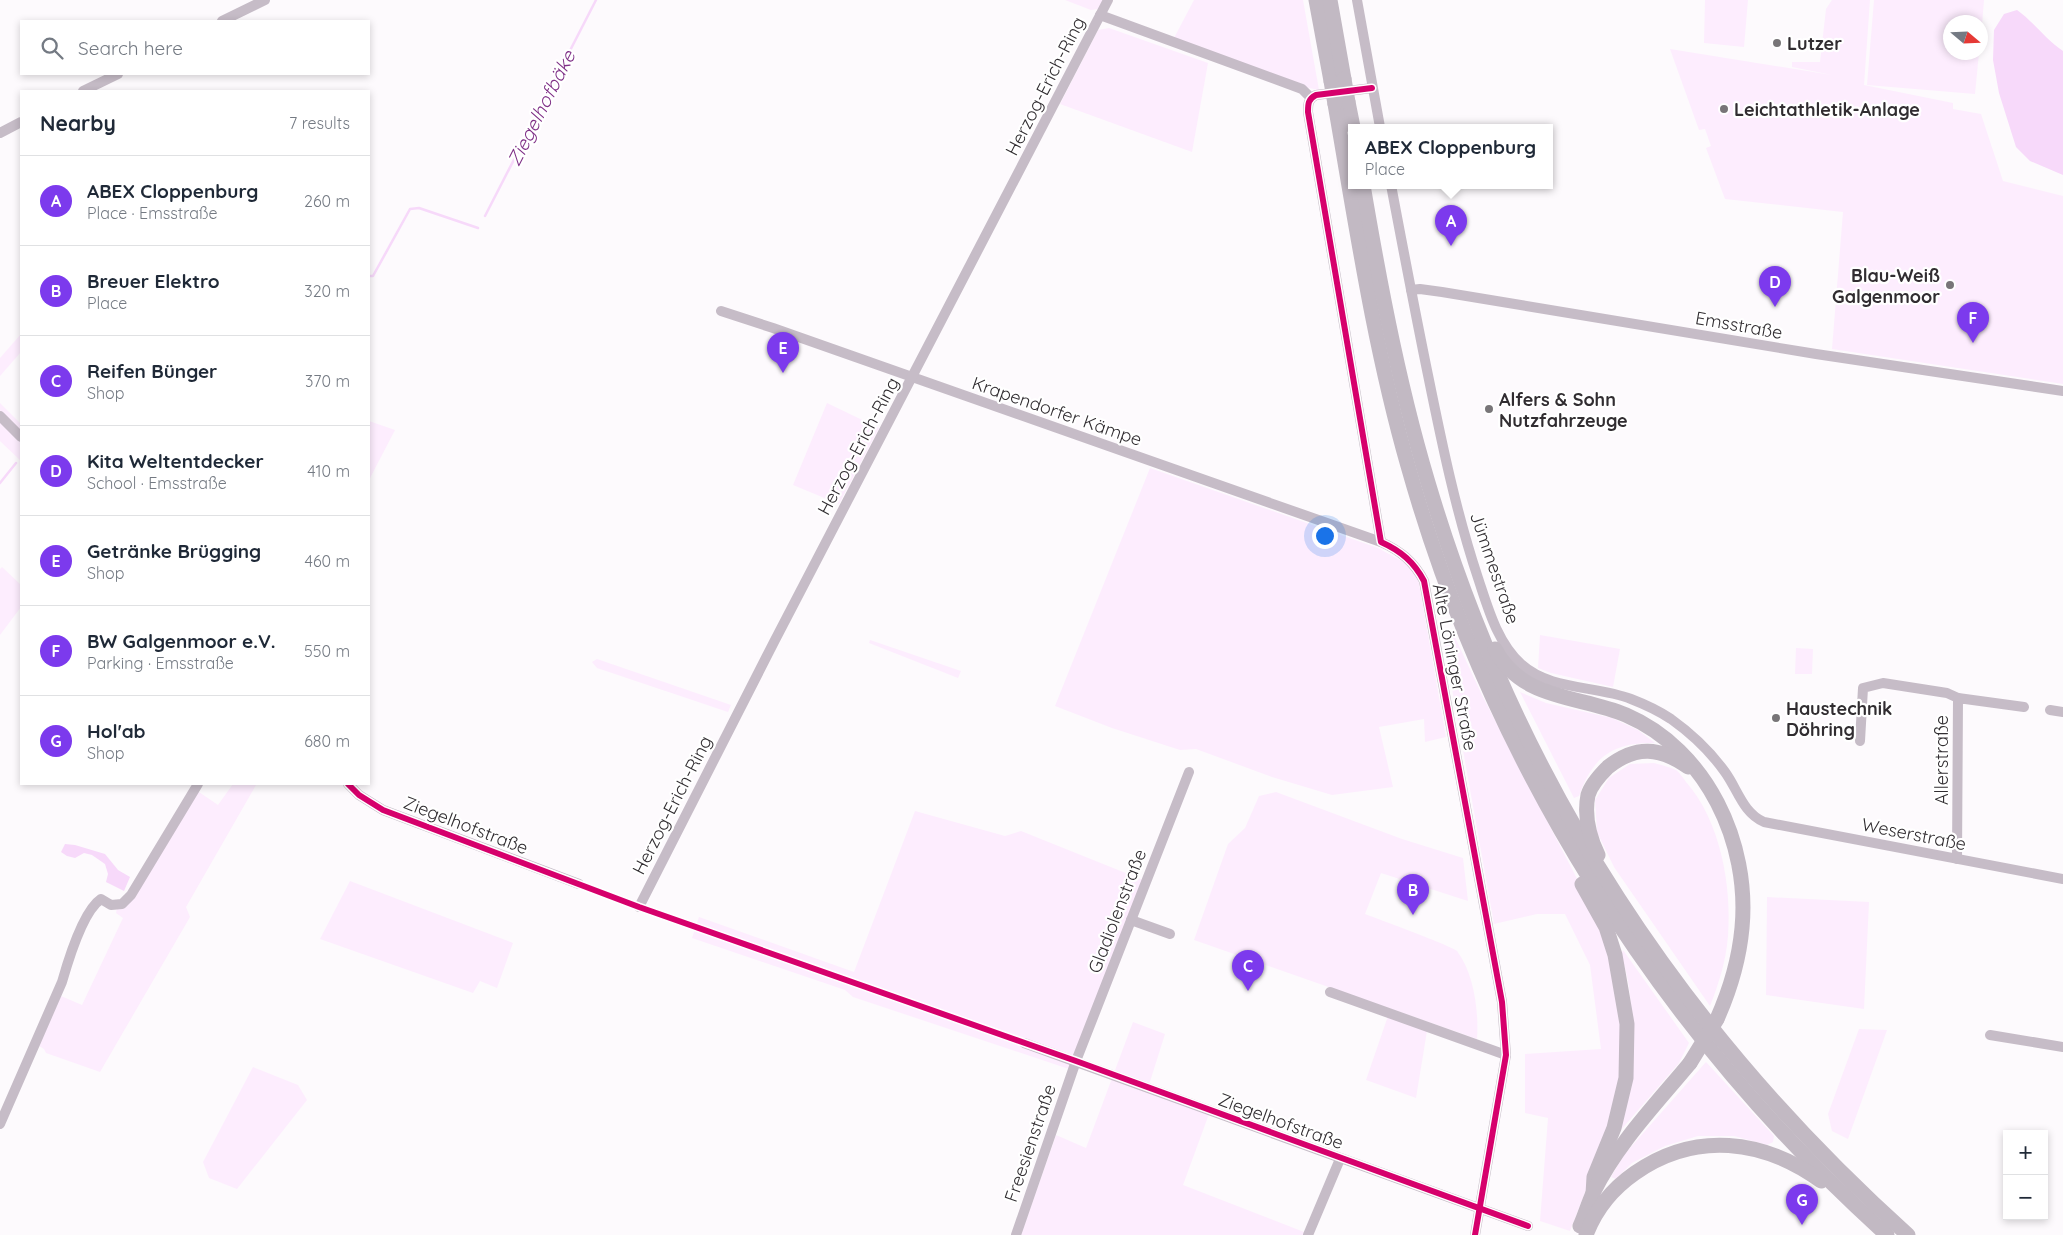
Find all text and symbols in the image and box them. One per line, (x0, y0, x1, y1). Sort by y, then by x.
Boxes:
street label: Herzog-Erich-Ring (1000, 13, 1090, 159)
north arrow (1943, 15, 1988, 60)
search box (20, 20, 370, 75)
place label: Lutzer (1787, 32, 1842, 55)
icon: search (38, 34, 66, 62)
text: Search here (78, 36, 183, 60)
marker: Lutzer (1771, 37, 1783, 49)
water label: Ziegelhofbäke (502, 45, 581, 170)
place label: Leichtathletik-Anlage (1734, 98, 1920, 121)
marker: Leichtathletik-Anlage (1718, 103, 1730, 115)
text: Nearby (40, 110, 116, 136)
text: 7 results (289, 113, 350, 133)
popup (1348, 124, 1553, 189)
text: ABEX Cloppenburg (1365, 135, 1536, 159)
text: Place (1365, 159, 1405, 179)
text: ABEX Cloppenburg (87, 179, 259, 203)
text: A (51, 191, 61, 211)
text: 260 m (304, 191, 350, 211)
text: Place · Emsstraße (87, 203, 218, 223)
pin: A (1435, 205, 1467, 246)
place label: Blau-Weiß Galgenmoor (1832, 264, 1940, 308)
pin: D (1759, 266, 1791, 307)
text: Breuer Elektro (87, 269, 220, 293)
marker: Blau-Weiß Galgenmoor (1944, 279, 1956, 291)
text: B (51, 281, 61, 301)
text: 320 m (304, 281, 350, 301)
text: Place (87, 293, 127, 313)
pin: F (1957, 302, 1989, 343)
street label: Emsstraße (1694, 306, 1784, 344)
pin: E (767, 332, 799, 373)
text: Reifen Bünger (87, 359, 217, 383)
text: C (51, 371, 61, 391)
text: 370 m (305, 371, 350, 391)
street label: Krapendorfer Kämpe (969, 371, 1145, 451)
street label: Herzog-Erich-Ring (812, 373, 904, 519)
text: Shop (87, 383, 124, 403)
place label: Alfers & Sohn Nutzfahrzeuge (1499, 388, 1628, 432)
marker: Alfers & Sohn Nutzfahrzeuge (1483, 403, 1495, 415)
text: Kita Weltentdecker (87, 449, 264, 473)
text: D (50, 461, 62, 481)
text: 410 m (307, 461, 350, 481)
text: School · Emsstraße (87, 473, 227, 493)
street label: Jümmestraße (1465, 509, 1525, 627)
your location (1312, 523, 1338, 549)
text: Getränke Brügging (87, 539, 261, 563)
text: E (51, 551, 61, 571)
text: 460 m (304, 551, 350, 571)
text: Shop (87, 563, 124, 583)
street label: Alte Löninger Straße (1428, 581, 1482, 753)
text: BW Galgenmoor e.V. (87, 629, 276, 653)
text: F (52, 641, 61, 661)
text: 550 m (304, 641, 350, 661)
text: Parking · Emsstraße (87, 653, 234, 673)
place label: Haustechnik Döhring (1786, 697, 1892, 741)
marker: Haustechnik Döhring (1770, 712, 1782, 724)
street label: Allerstraße (1930, 715, 1953, 805)
text: Hol'ab (87, 719, 146, 743)
text: G (50, 731, 62, 751)
text: 680 m (304, 731, 350, 751)
street label: Herzog-Erich-Ring (627, 732, 717, 878)
text: Shop (87, 743, 124, 763)
street label: Ziegelhofstraße (400, 791, 532, 859)
street label: Weserstraße (1860, 813, 1968, 855)
street label: Gladiolenstraße (1083, 846, 1151, 976)
pin: B (1397, 874, 1429, 915)
pin: C (1232, 950, 1264, 991)
street label: Freesienstraße (999, 1081, 1061, 1205)
street label: Ziegelhofstraße (1215, 1088, 1347, 1154)
map controls (2003, 1130, 2048, 1220)
button: + (2003, 1130, 2048, 1175)
button: − (2003, 1175, 2048, 1220)
pin: G (1786, 1184, 1818, 1225)

